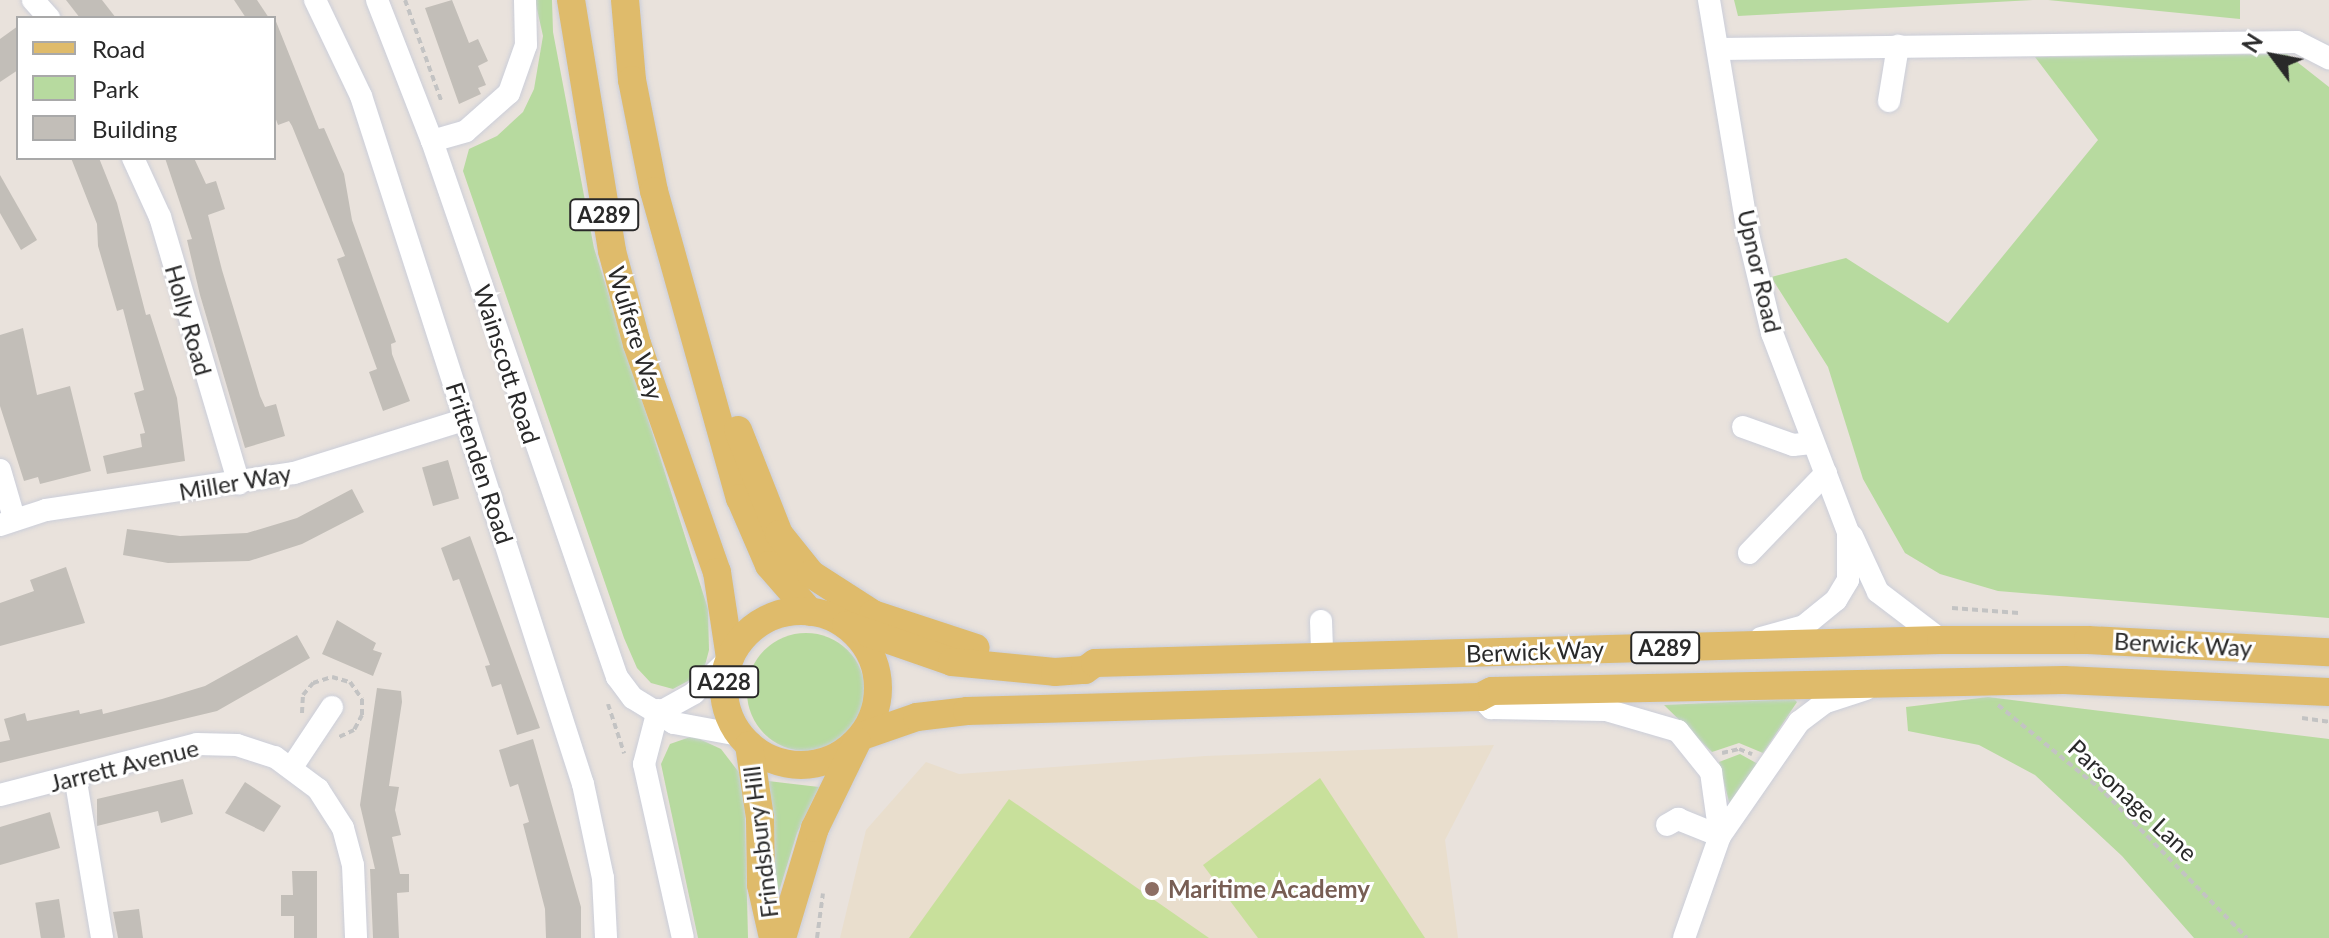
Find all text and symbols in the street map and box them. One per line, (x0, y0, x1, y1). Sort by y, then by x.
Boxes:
legend (16, 16, 276, 160)
north arrow (2233, 16, 2313, 96)
text: N (2236, 29, 2268, 57)
text: Road (92, 34, 145, 63)
text: Park (92, 74, 139, 103)
text: Building (92, 114, 177, 143)
road number: A289 (568, 197, 640, 233)
street label: Upnor Road (1732, 206, 1788, 336)
street label: Holly Road (159, 261, 219, 379)
street label: Wulfere Way (602, 263, 670, 403)
street label: Wainscott Road (468, 281, 546, 447)
street label: Frittenden Road (440, 379, 520, 547)
street label: Miller Way (176, 458, 294, 506)
street label: Berwick Way (2113, 626, 2253, 662)
road number: A289 (1629, 630, 1701, 666)
street label: Berwick Way (1465, 634, 1605, 668)
road number: A228 (688, 664, 760, 700)
street label: Jarrett Avenue (46, 733, 202, 797)
street label: Parsonage Lane (2063, 733, 2203, 867)
street label: Frindsbury Hill (736, 764, 784, 920)
place label: Maritime Academy (1168, 875, 1371, 903)
marker: Maritime Academy (1143, 880, 1161, 898)

